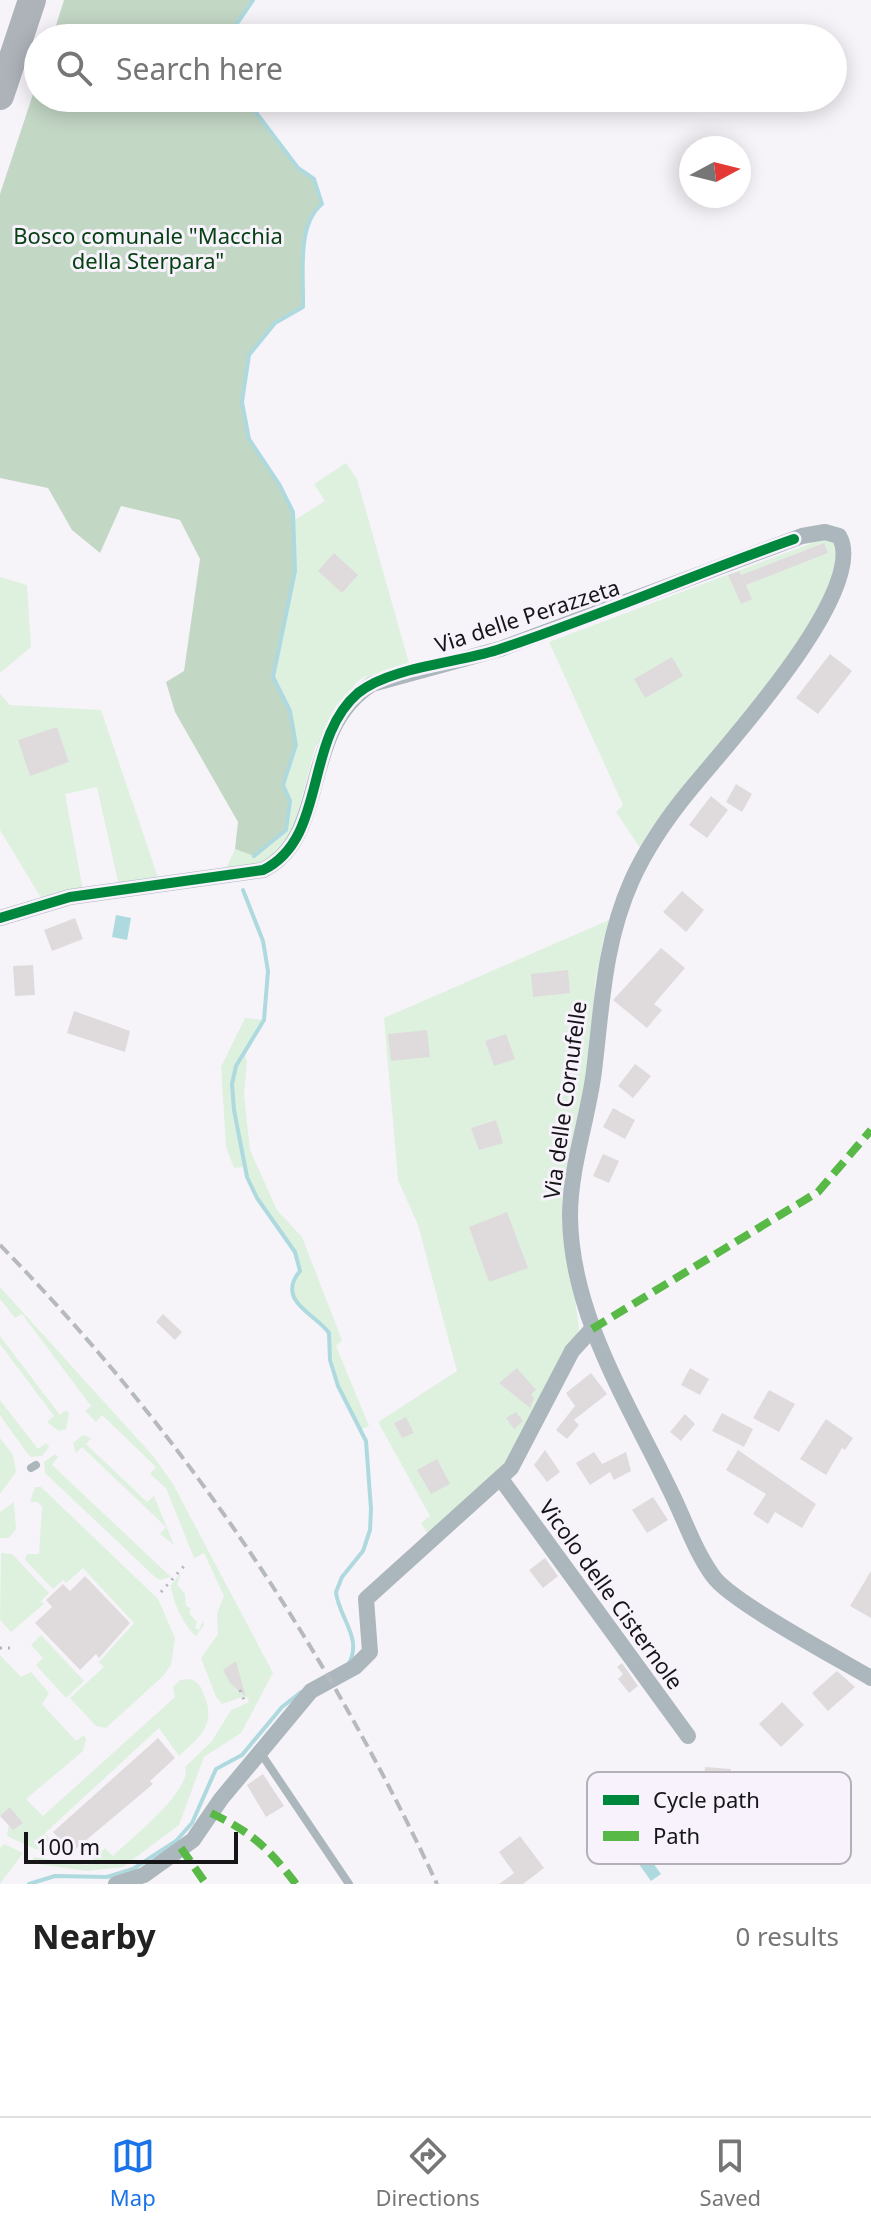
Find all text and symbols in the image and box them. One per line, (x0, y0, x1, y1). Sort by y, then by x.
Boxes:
search box (24, 24, 847, 112)
icon: search (52, 46, 96, 90)
text: Search here (116, 48, 283, 89)
north arrow (679, 136, 751, 208)
park label: Bosco comunale "Macchia della Sterpara" (13, 220, 283, 275)
street label: Via delle Perazzeta (431, 571, 623, 659)
street label: Via delle Cornufelle (535, 999, 593, 1201)
street label: Vicolo delle Cisternole (533, 1493, 691, 1695)
legend (587, 1772, 851, 1864)
text: Cycle path (653, 1784, 760, 1814)
text: Path (653, 1820, 700, 1850)
scale bar (24, 1828, 238, 1864)
text: 100 m (36, 1831, 100, 1861)
text: Nearby (32, 1913, 156, 1959)
text: 0 results (735, 1918, 839, 1954)
tab: Map (110, 2134, 156, 2212)
tab: Directions (375, 2134, 480, 2212)
tab: Saved (700, 2134, 761, 2212)

